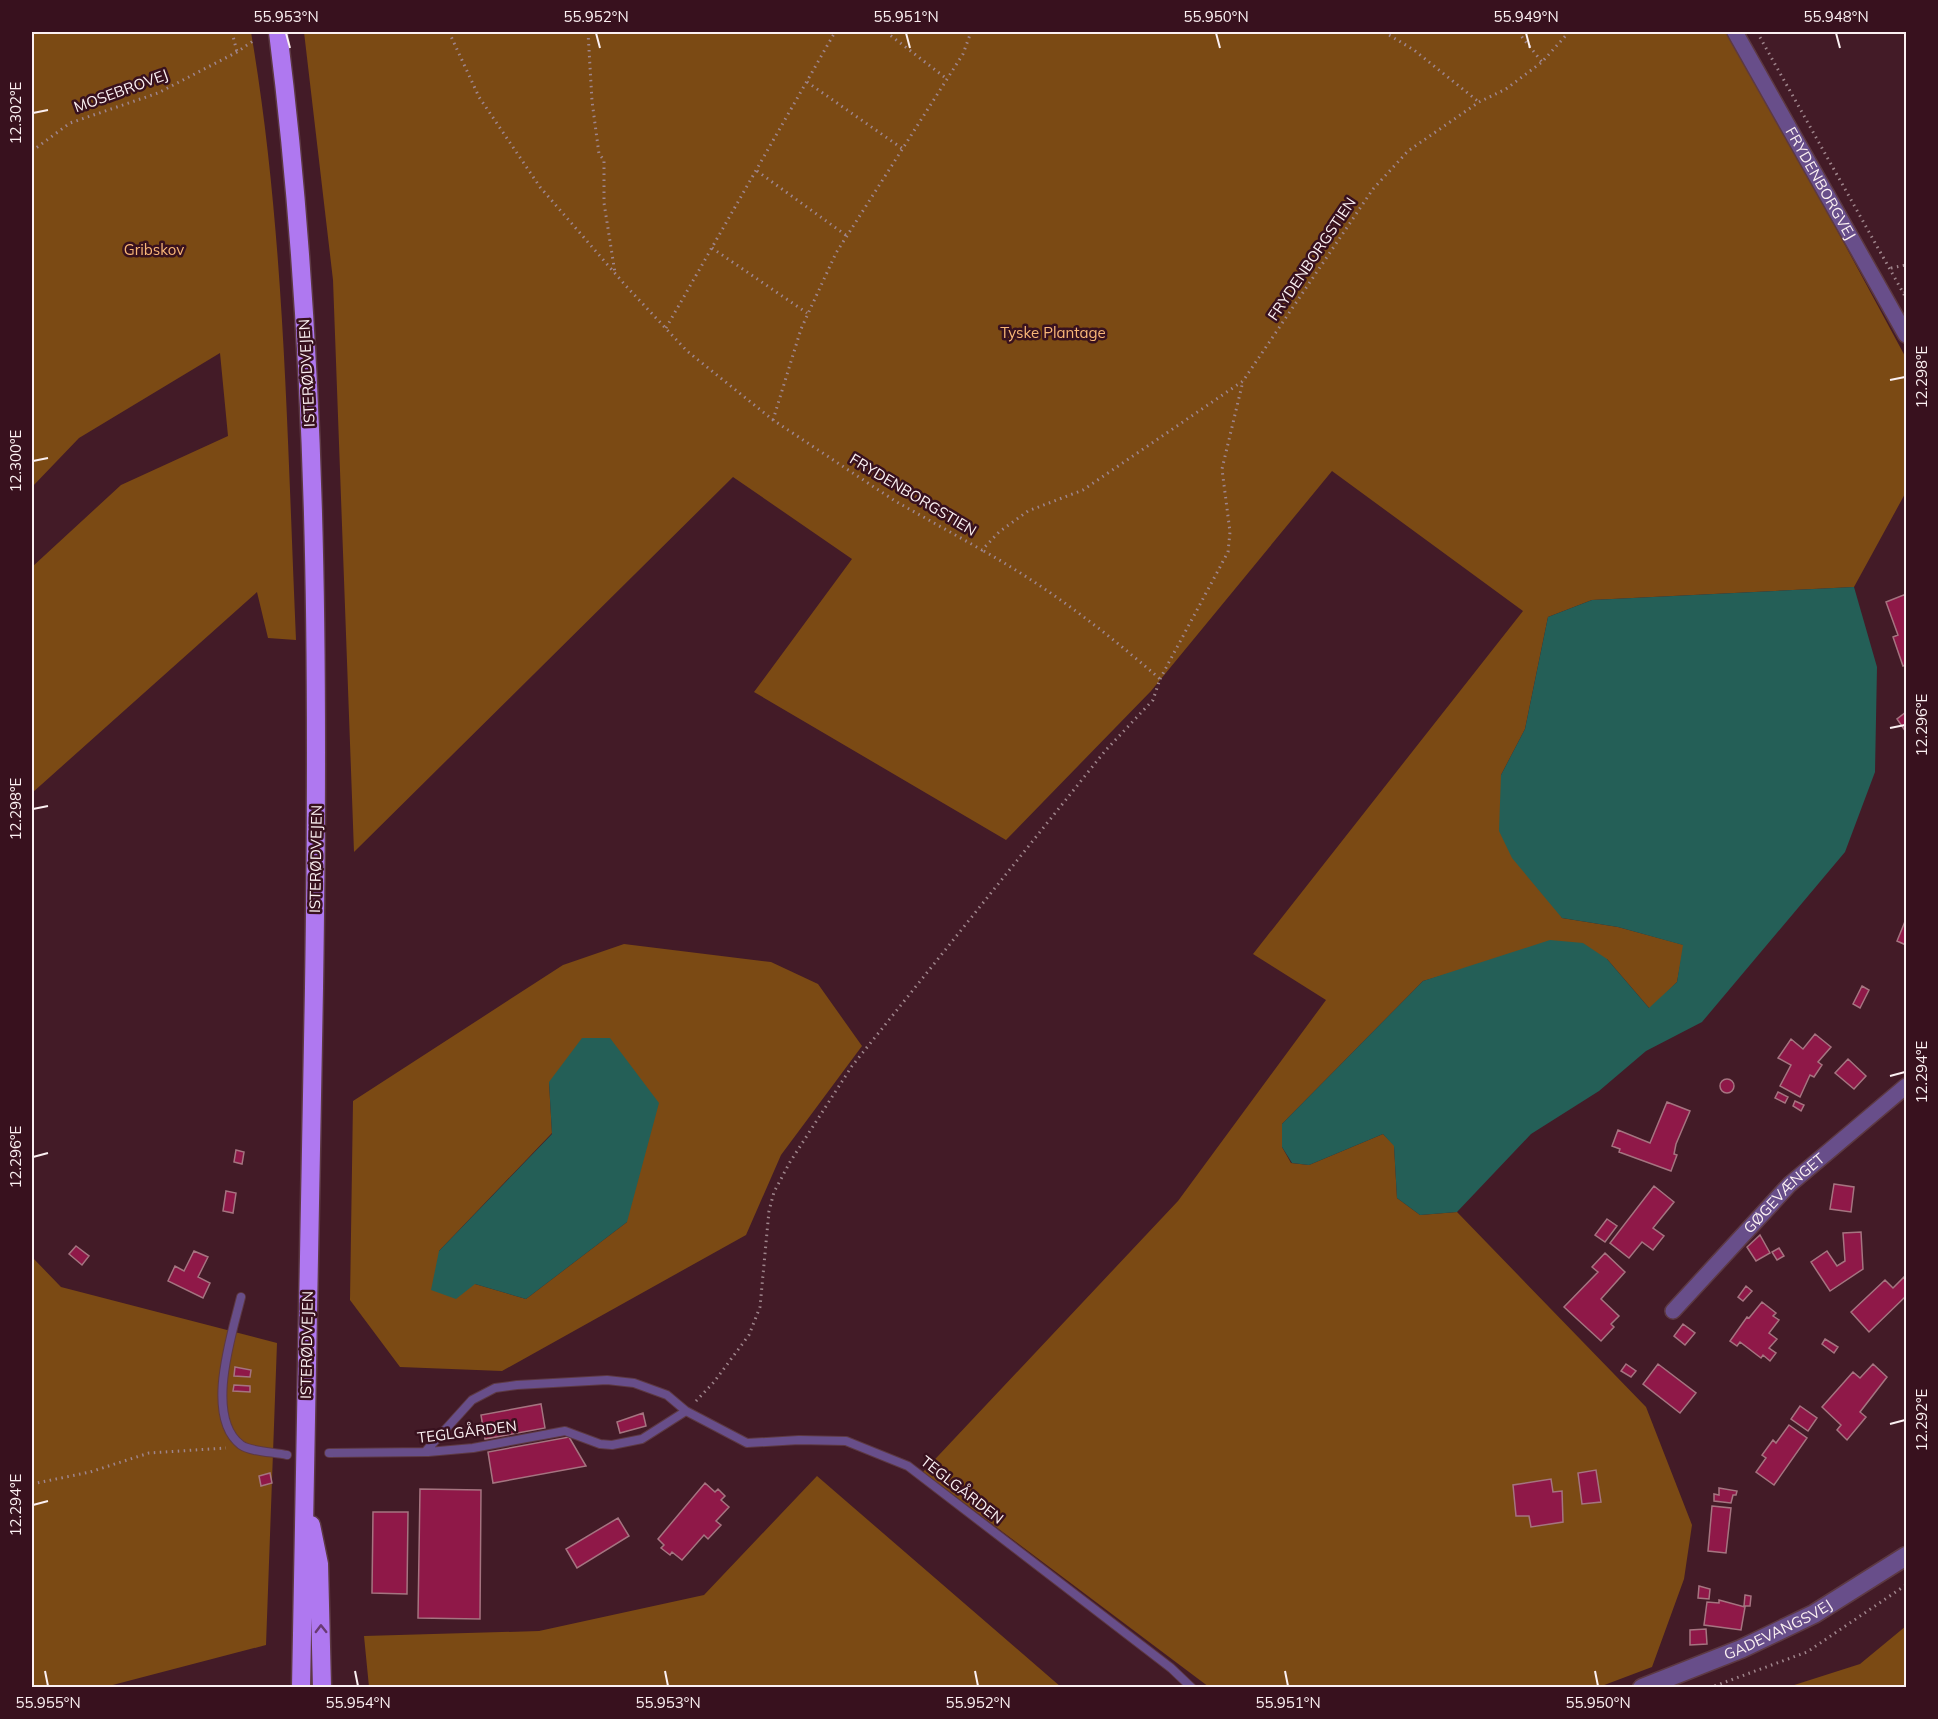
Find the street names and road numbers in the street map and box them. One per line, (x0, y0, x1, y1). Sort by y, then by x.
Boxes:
street label: MOSEBROVEJ (71, 65, 170, 116)
street label: FRYDENBORGVEJ (1782, 124, 1860, 243)
street label: FRYDENBORGSTIEN (1263, 194, 1360, 324)
street label: ISTERØDVEJEN (294, 319, 319, 427)
street label: FRYDENBORGSTIEN (846, 449, 980, 540)
street label: ISTERØDVEJEN (305, 805, 326, 913)
street label: GØGEVÆNGET (1739, 1149, 1828, 1237)
street label: ISTERØDVEJEN (296, 1291, 317, 1399)
street label: TEGLGÅRDEN (416, 1415, 518, 1447)
street label: TEGLGÅRDEN (917, 1451, 1008, 1528)
street label: GADEVANGSVEJ (1721, 1595, 1836, 1664)

